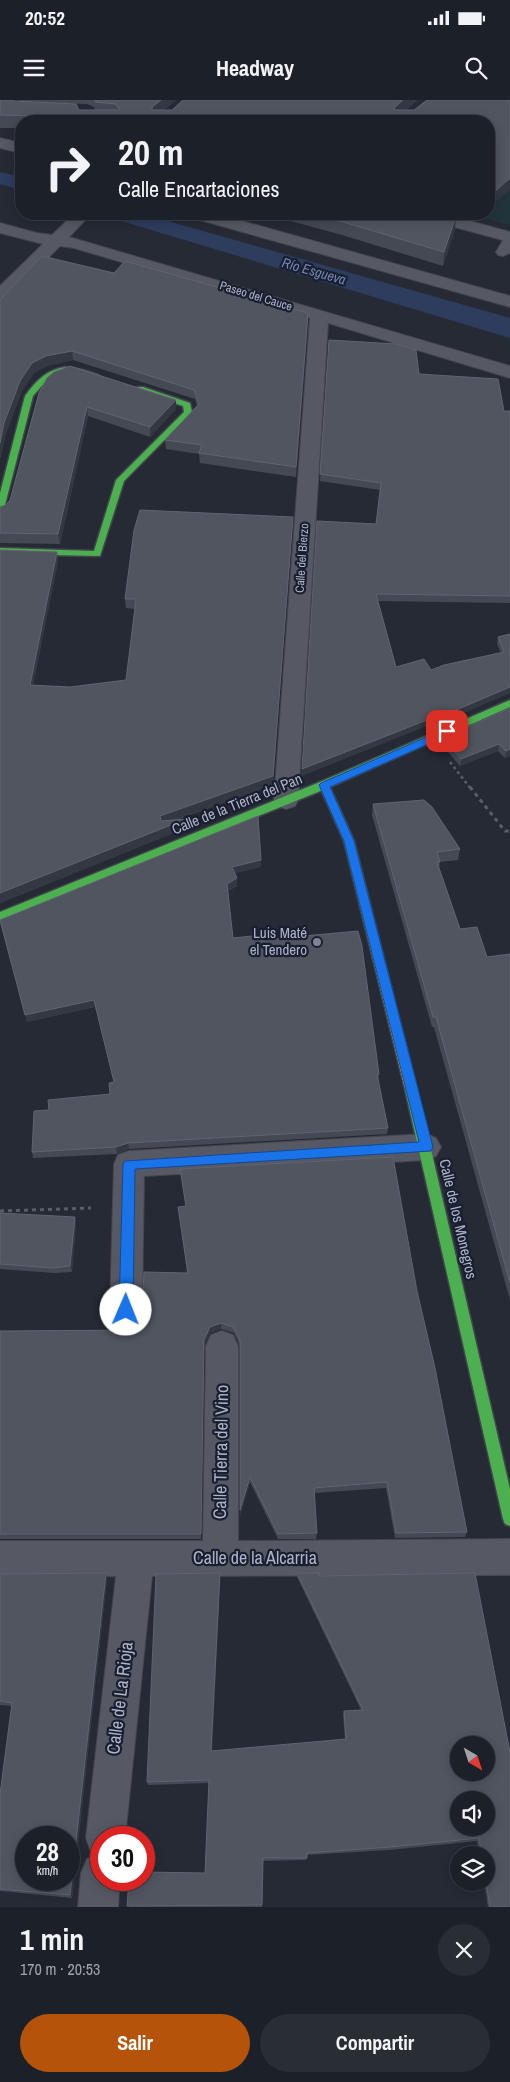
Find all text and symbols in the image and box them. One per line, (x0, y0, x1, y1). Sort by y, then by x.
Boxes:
text: 20:52 (25, 5, 65, 31)
text: Headway (216, 53, 294, 83)
icon: menu (20, 54, 48, 82)
icon: search (462, 54, 490, 82)
text: 20 m (118, 129, 183, 176)
icon: right (35, 135, 100, 200)
text: Calle Encartaciones (118, 174, 279, 204)
water label: Río Esgueva (280, 253, 348, 289)
street label: Paseo del Cauce (218, 277, 294, 315)
street label: Calle del Bierzo (292, 523, 312, 593)
pin (426, 710, 468, 752)
icon: arrive (433, 717, 461, 745)
street label: Calle de la Tierra del Pan (168, 768, 305, 839)
place label: Luis Maté el Tendero (250, 922, 307, 960)
marker: Luis Maté el Tendero (311, 936, 323, 948)
street label: Calle de los Monegros (434, 1157, 482, 1281)
position arrow (99, 1283, 151, 1335)
street label: Calle Tierra del Vino (207, 1385, 234, 1519)
street label: Calle de la Alcarria (193, 1545, 317, 1570)
street label: Calle de La Rioja (100, 1640, 139, 1756)
north arrow (450, 1736, 495, 1781)
map controls (450, 1736, 495, 1891)
button: sound (450, 1791, 495, 1836)
speed limit sign: 30 (90, 1826, 155, 1891)
text: 28 (36, 1835, 59, 1869)
button: layers (450, 1846, 495, 1891)
text: km/h (37, 1863, 58, 1879)
text: 1 min (20, 1919, 84, 1959)
button: close (438, 1924, 490, 1976)
text: 170 m · 20:53 (20, 1958, 100, 1980)
button: Salir (20, 2014, 250, 2072)
button: Compartir (260, 2014, 490, 2072)

